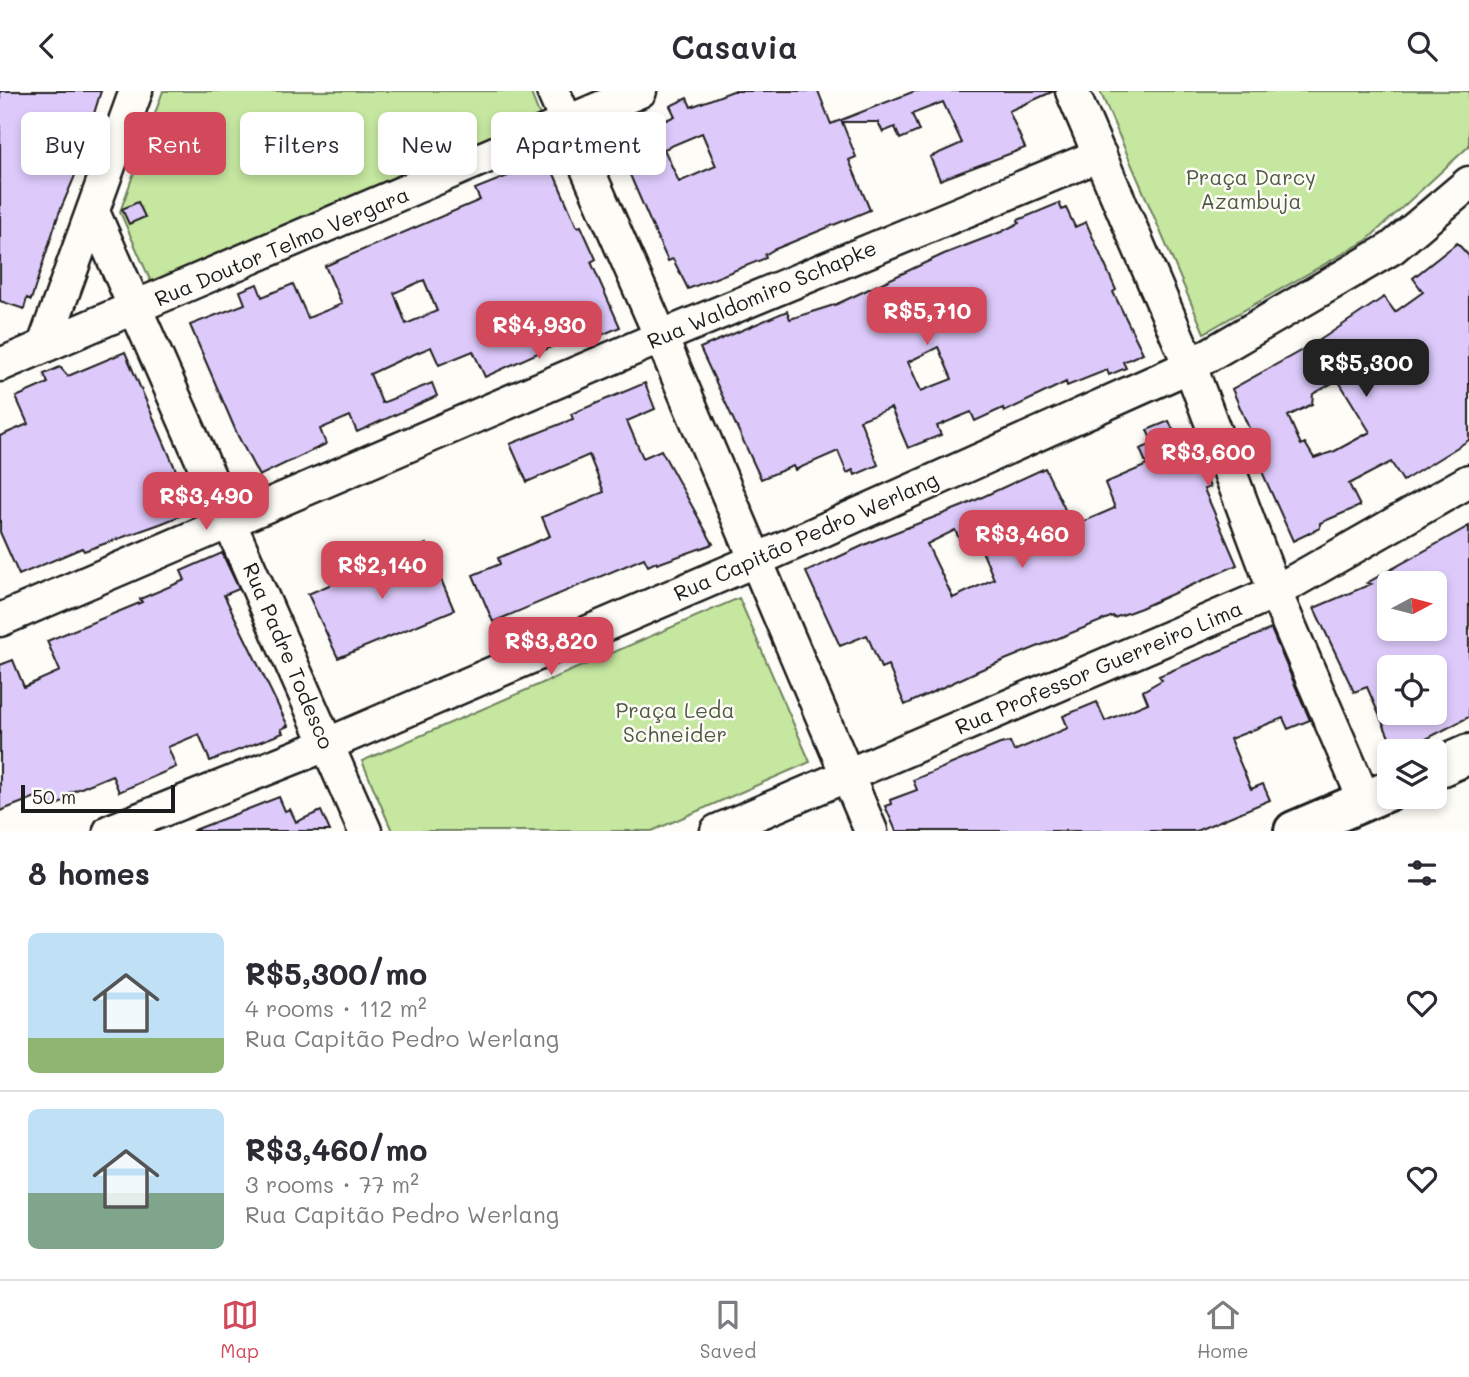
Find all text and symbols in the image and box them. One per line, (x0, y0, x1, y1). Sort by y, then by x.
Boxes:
text: Casavia (671, 25, 798, 67)
icon: back (28, 27, 66, 65)
icon: search (1403, 27, 1441, 65)
chip: Buy (21, 112, 110, 175)
chip: Rent (124, 112, 226, 175)
chip: Filters (240, 112, 364, 175)
chip: New (378, 112, 477, 175)
chip: Apartment (491, 112, 666, 175)
park label: Praça Darcy Azambuja (1186, 163, 1316, 214)
street label: Rua Doutor Telmo Vergara (150, 180, 413, 312)
street label: Rua Waldomiro Schapke (643, 233, 880, 354)
pin: R$5,710 (862, 287, 992, 347)
text: R$5,710 (883, 295, 971, 325)
pin: R$4,930 (474, 301, 604, 361)
text: R$4,930 (492, 309, 586, 339)
pin: R$5,300 (1301, 339, 1431, 399)
text: R$5,300 (1319, 347, 1413, 377)
pin: R$3,600 (1143, 429, 1273, 488)
text: R$3,600 (1161, 436, 1255, 466)
street label: Rua Capitão Pedro Werlang (669, 465, 942, 606)
pin: R$3,490 (141, 473, 271, 532)
text: R$3,490 (159, 480, 253, 510)
pin: R$3,460 (957, 511, 1087, 570)
text: R$3,460 (975, 518, 1069, 548)
pin: R$2,140 (317, 541, 447, 601)
text: R$2,140 (337, 549, 427, 579)
street label: Rua Padre Todesco (238, 558, 341, 753)
north arrow (1377, 571, 1447, 641)
map controls (1377, 571, 1447, 809)
street label: Rua Professor Guerreiro Lima (951, 594, 1246, 739)
pin: R$3,820 (486, 617, 616, 677)
text: R$3,820 (505, 625, 597, 655)
button: locate (1377, 655, 1447, 725)
park label: Praça Leda Schneider (615, 696, 735, 747)
button: layers (1377, 739, 1447, 809)
scale bar (21, 782, 175, 814)
text: 50 m (32, 784, 76, 809)
text: 8 homes (28, 853, 150, 893)
icon: filters (1403, 854, 1441, 892)
text: R$5,300/mo (245, 953, 427, 993)
icon: home (84, 961, 168, 1045)
icon: heart (1403, 984, 1441, 1022)
text: 4 rooms · 112 m² (245, 993, 427, 1023)
text: Rua Capitão Pedro Werlang (245, 1023, 559, 1053)
text: R$3,460/mo (245, 1129, 428, 1169)
icon: home (84, 1137, 168, 1221)
icon: heart (1403, 1160, 1441, 1198)
text: 3 rooms · 77 m² (245, 1169, 419, 1199)
text: Rua Capitão Pedro Werlang (245, 1199, 559, 1229)
tab: Map (220, 1296, 259, 1363)
tab: Saved (700, 1296, 756, 1363)
tab: Home (1197, 1296, 1249, 1363)

